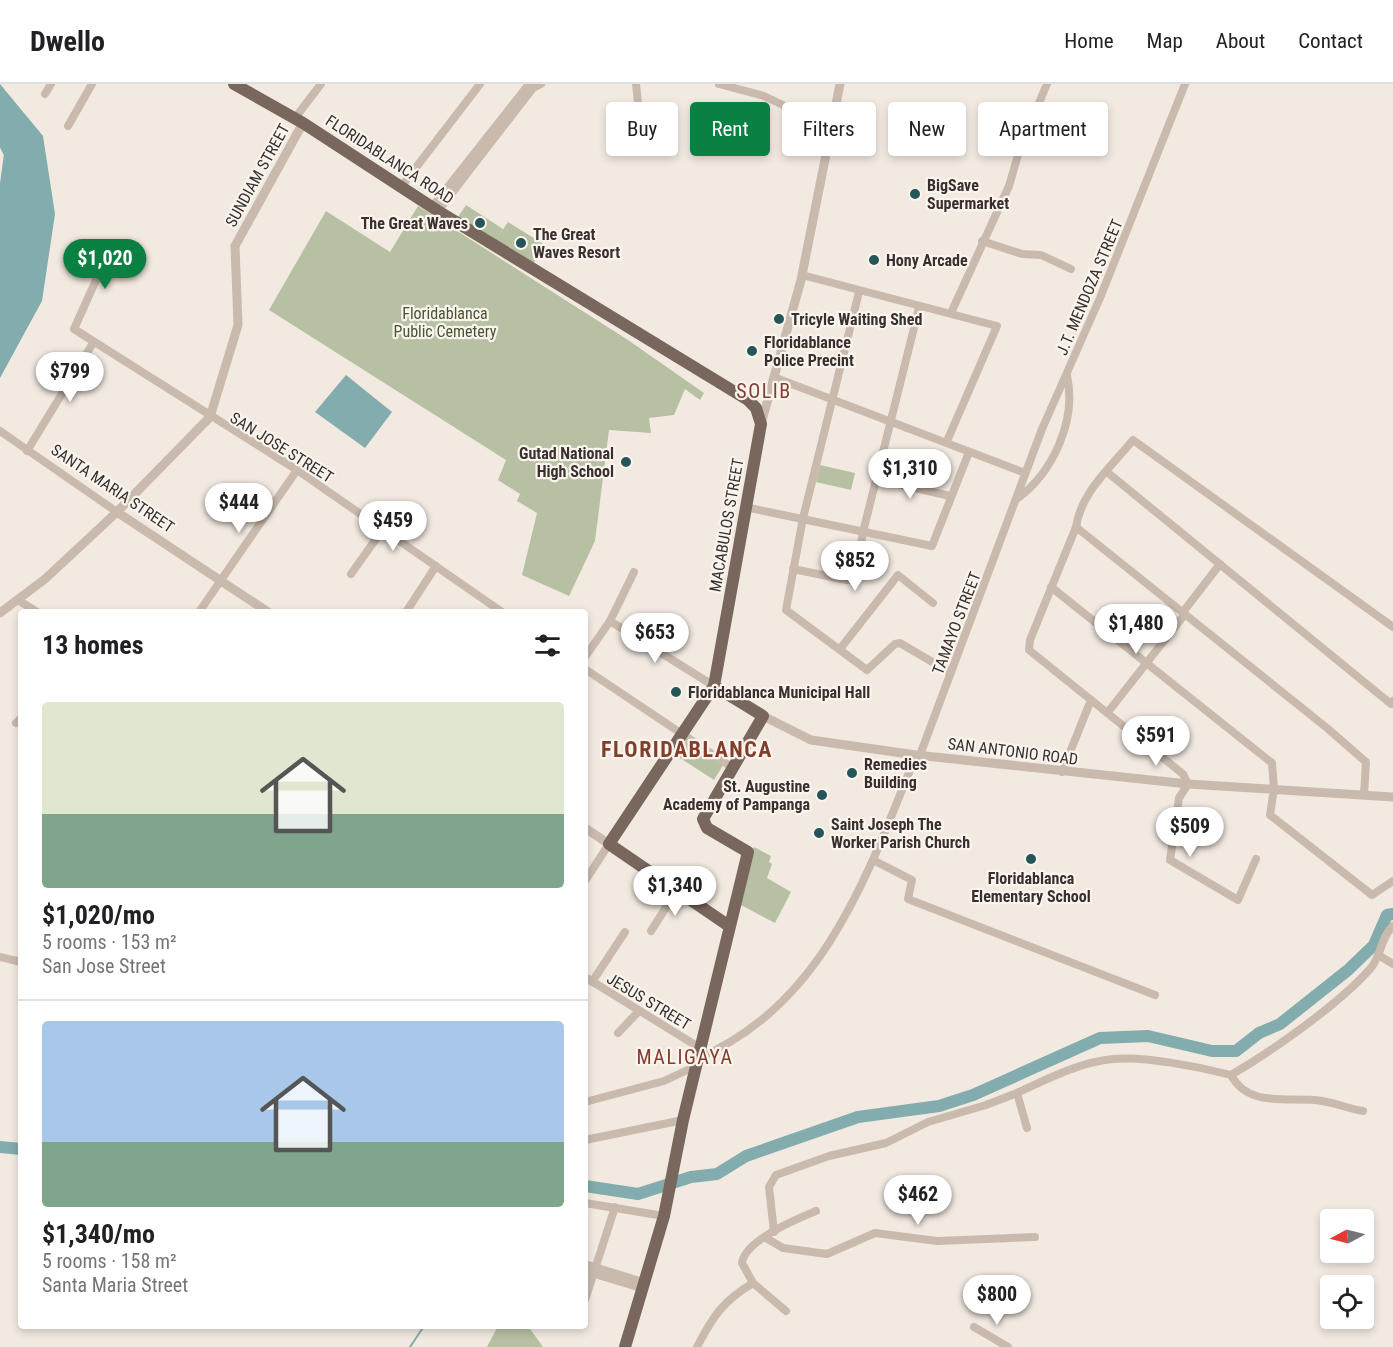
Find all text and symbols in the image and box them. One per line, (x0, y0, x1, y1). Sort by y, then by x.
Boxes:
text: Dwello (30, 25, 105, 58)
text: Home (1064, 29, 1114, 53)
text: Map (1147, 29, 1183, 53)
text: About (1216, 29, 1265, 53)
text: Contact (1298, 29, 1363, 53)
chip: Buy (606, 102, 678, 156)
chip: Rent (690, 102, 770, 156)
chip: Filters (782, 102, 876, 156)
chip: New (888, 102, 966, 156)
chip: Apartment (978, 102, 1108, 156)
street label: FLORIDABLANCA ROAD (322, 111, 457, 208)
street label: SUNDIAM STREET (221, 120, 294, 230)
place label: BigSave Supermarket (927, 176, 1009, 213)
marker: BigSave Supermarket (908, 187, 922, 201)
place label: The Great Waves (361, 214, 468, 233)
marker: The Great Waves (473, 216, 487, 230)
street label: J.T. MENDOZA STREET (1052, 216, 1127, 358)
place label: The Great Waves Resort (533, 225, 620, 262)
marker: The Great Waves Resort (514, 236, 528, 250)
pin: $1,020 (56, 239, 154, 290)
text: $1,020 (77, 246, 133, 270)
place label: Hony Arcade (886, 251, 968, 270)
marker: Hony Arcade (867, 253, 881, 267)
park label: Floridablanca Public Cemetery (394, 304, 497, 341)
place label: Tricyle Waiting Shed (791, 310, 922, 329)
marker: Tricyle Waiting Shed (772, 312, 786, 326)
place label: Floridablance Police Precint (764, 333, 854, 370)
marker: Floridablance Police Precint (745, 344, 759, 358)
pin: $799 (34, 352, 106, 403)
text: $799 (50, 359, 90, 383)
district label: SOLIB (736, 379, 792, 403)
street label: SAN JOSE STREET (227, 408, 337, 487)
street label: SANTA MARIA STREET (48, 440, 178, 537)
place label: Gutad National High School (519, 444, 614, 481)
pin: $1,310 (861, 449, 959, 500)
marker: Gutad National High School (619, 455, 633, 469)
text: $1,310 (882, 456, 938, 480)
street label: MACABULOS STREET (705, 457, 748, 593)
pin: $444 (203, 483, 275, 534)
text: $444 (219, 490, 259, 514)
pin: $459 (357, 501, 429, 552)
text: $459 (373, 508, 413, 532)
pin: $852 (819, 541, 891, 592)
text: $852 (835, 548, 875, 572)
street label: TAMAYO STREET (928, 569, 985, 677)
pin: $1,480 (1087, 604, 1185, 655)
text: $1,480 (1108, 611, 1164, 635)
pin: $653 (619, 613, 691, 664)
text: $653 (635, 620, 675, 644)
icon: filters (531, 629, 564, 662)
text: 13 homes (42, 630, 144, 660)
place label: Floridablanca Municipal Hall (688, 683, 870, 702)
marker: Floridablanca Municipal Hall (669, 685, 683, 699)
pin: $591 (1120, 716, 1192, 767)
text: $591 (1136, 723, 1176, 747)
street label: SAN ANTONIO ROAD (947, 734, 1079, 769)
district label: FLORIDABLANCA (601, 737, 773, 762)
icon: home (249, 741, 357, 849)
place label: Remedies Building (864, 755, 927, 792)
marker: Remedies Building (845, 766, 859, 780)
place label: St. Augustine Academy of Pampanga (663, 777, 810, 814)
marker: St. Augustine Academy of Pampanga (815, 788, 829, 802)
pin: $509 (1154, 807, 1226, 858)
text: $509 (1170, 814, 1210, 838)
place label: Saint Joseph The Worker Parish Church (831, 815, 970, 852)
marker: Saint Joseph The Worker Parish Church (812, 826, 826, 840)
marker: Floridablanca Elementary School (1024, 852, 1038, 866)
pin: $1,340 (626, 866, 724, 917)
place label: Floridablanca Elementary School (971, 869, 1091, 906)
text: $1,340 (647, 873, 703, 897)
text: $1,020/mo (42, 900, 155, 930)
text: 5 rooms · 153 m² (42, 930, 177, 954)
text: San Jose Street (42, 954, 166, 978)
street label: JESUS STREET (603, 969, 694, 1034)
district label: MALIGAYA (637, 1045, 733, 1069)
icon: home (249, 1060, 357, 1168)
pin: $462 (882, 1175, 954, 1226)
text: $462 (898, 1182, 938, 1206)
north arrow (1320, 1209, 1374, 1263)
map controls (1320, 1209, 1374, 1329)
text: $1,340/mo (42, 1219, 155, 1249)
text: 5 rooms · 158 m² (42, 1249, 177, 1273)
text: Santa Maria Street (42, 1273, 188, 1297)
pin: $800 (961, 1275, 1033, 1326)
button: locate (1320, 1275, 1374, 1329)
text: $800 (977, 1282, 1017, 1306)

